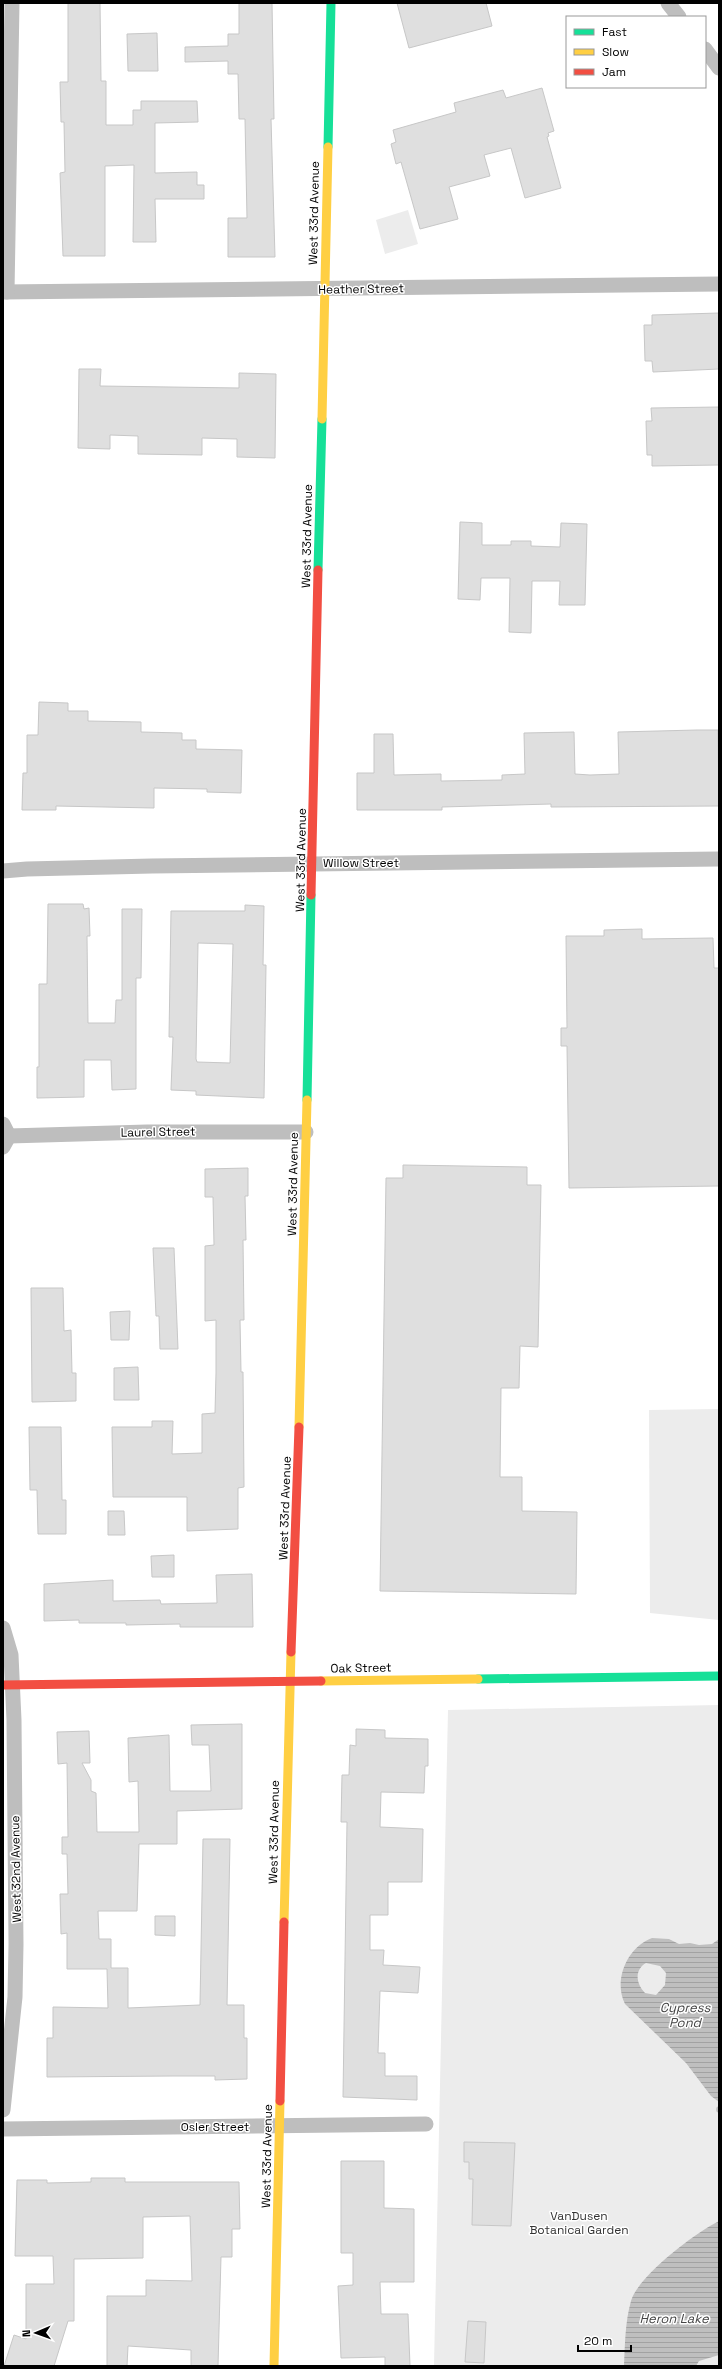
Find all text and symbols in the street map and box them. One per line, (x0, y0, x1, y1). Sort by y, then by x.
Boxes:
legend (566, 16, 706, 88)
text: Fast (602, 24, 627, 40)
text: Slow (602, 44, 629, 60)
text: Jam (602, 64, 626, 80)
street label: West 33rd Avenue (305, 161, 323, 265)
street label: Heather Street (318, 280, 404, 298)
street label: West 33rd Avenue (298, 484, 316, 588)
street label: West 33rd Avenue (292, 808, 310, 912)
street label: Willow Street (323, 855, 399, 871)
street label: Laurel Street (120, 1123, 196, 1141)
street label: West 33rd Avenue (284, 1132, 302, 1236)
street label: West 33rd Avenue (275, 1456, 295, 1560)
street label: Oak Street (330, 1659, 392, 1677)
street label: West 33rd Avenue (265, 1780, 283, 1884)
street label: West 32nd Avenue (7, 1815, 25, 1923)
water label: Cypress Pond (660, 1999, 712, 2031)
street label: West 33rd Avenue (258, 2104, 276, 2208)
street label: Osler Street (181, 2119, 249, 2135)
park label: VanDusen Botanical Garden (529, 2208, 629, 2238)
water label: Heron Lake (639, 2310, 710, 2327)
north arrow (16, 2313, 56, 2353)
scale bar (578, 2327, 631, 2353)
text: N (19, 2329, 33, 2337)
text: 20 m (584, 2333, 612, 2349)

